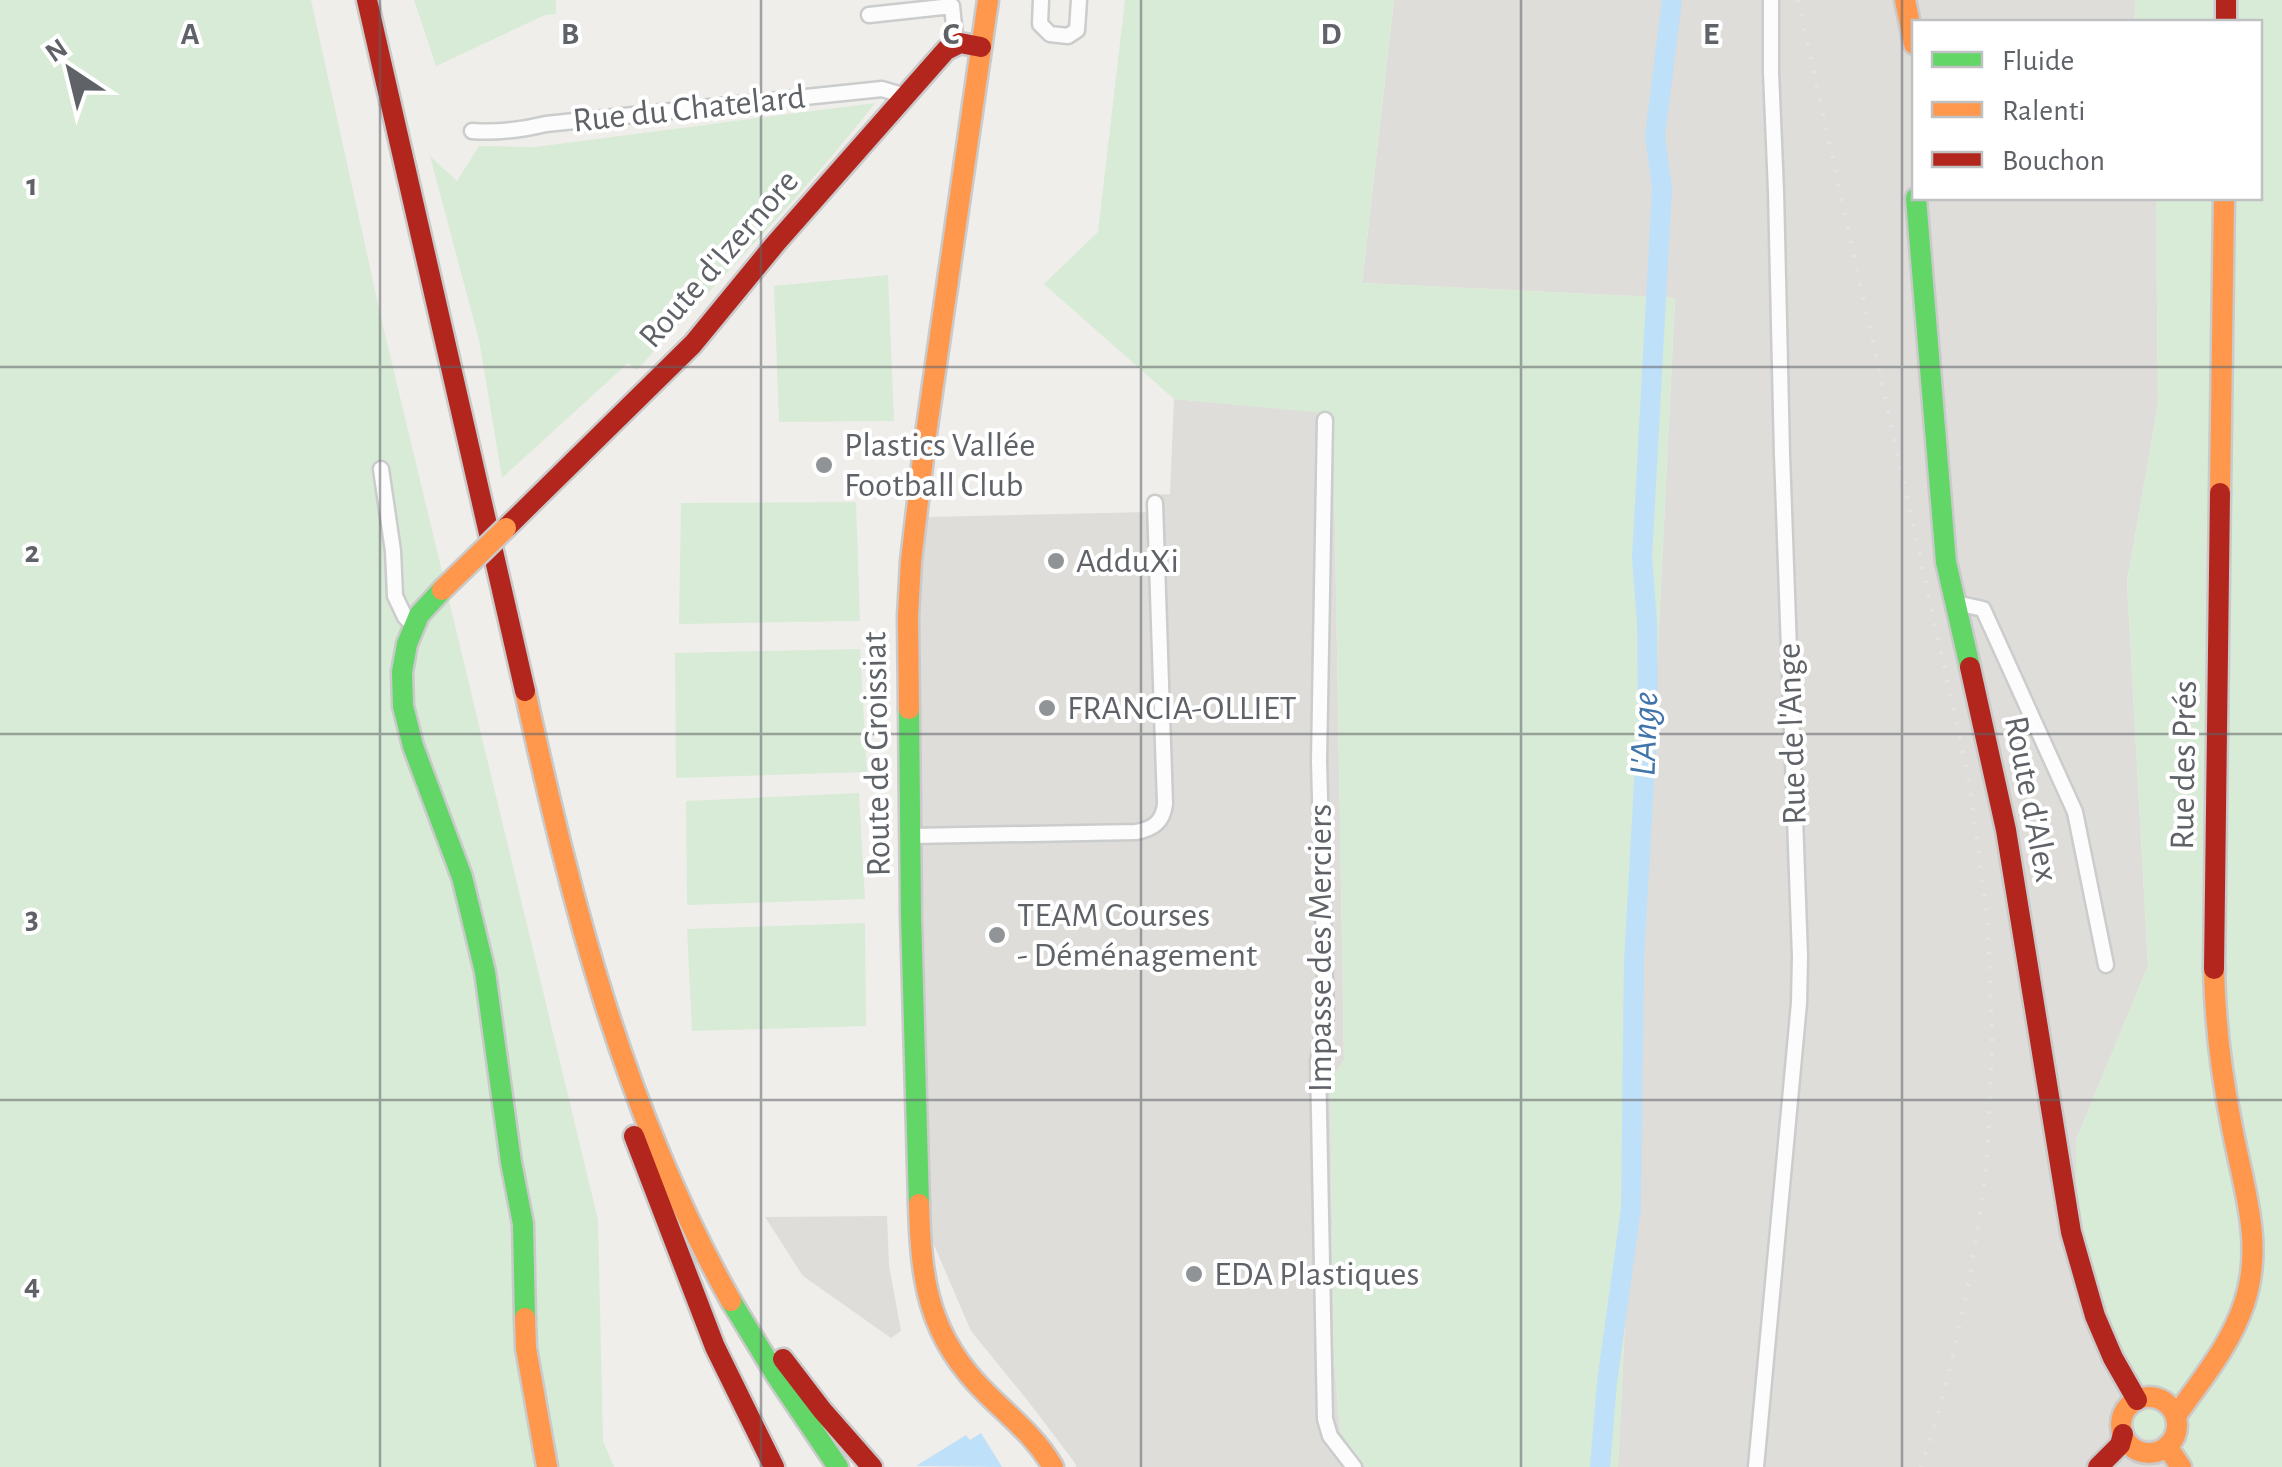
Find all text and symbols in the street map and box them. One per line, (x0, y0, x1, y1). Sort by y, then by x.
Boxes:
text: A (180, 18, 200, 50)
text: B (561, 18, 579, 50)
text: C (943, 18, 960, 50)
text: D (1321, 18, 1342, 50)
text: E (1703, 18, 1719, 50)
north arrow (20, 20, 120, 120)
legend (1912, 20, 2262, 200)
text: N (41, 34, 73, 68)
text: Fluide (2002, 46, 2074, 76)
street label: Rue du Chatelard (571, 79, 807, 139)
text: Ralenti (2002, 96, 2085, 126)
text: Bouchon (2002, 146, 2105, 176)
street label: Route d'Izernore (633, 163, 805, 355)
text: 1 (26, 169, 38, 201)
place label: Plastics Vallée Football Club (844, 428, 1035, 503)
marker: Plastics Vallée Football Club (813, 454, 835, 476)
text: 2 (24, 536, 40, 568)
place label: AdduXi (1076, 544, 1179, 579)
marker: AdduXi (1045, 550, 1067, 572)
street label: Route de Groissiat (857, 631, 897, 877)
street label: Rue de l'Ange (1771, 642, 1813, 826)
street label: Rue des Prés (2165, 680, 2203, 850)
place label: FRANCIA-OLLIET (1067, 691, 1297, 726)
water label: L'Ange (1625, 691, 1665, 777)
marker: FRANCIA-OLLIET (1036, 697, 1058, 719)
street label: Route d'Alex (1998, 713, 2064, 885)
street label: Impasse des Merciers (1303, 804, 1338, 1092)
place label: TEAM Courses - Déménagement (1017, 898, 1257, 973)
text: 3 (25, 902, 39, 934)
marker: TEAM Courses - Déménagement (986, 924, 1008, 946)
place label: EDA Plastiques (1214, 1257, 1419, 1292)
marker: EDA Plastiques (1183, 1263, 1205, 1285)
text: 4 (24, 1269, 40, 1301)

